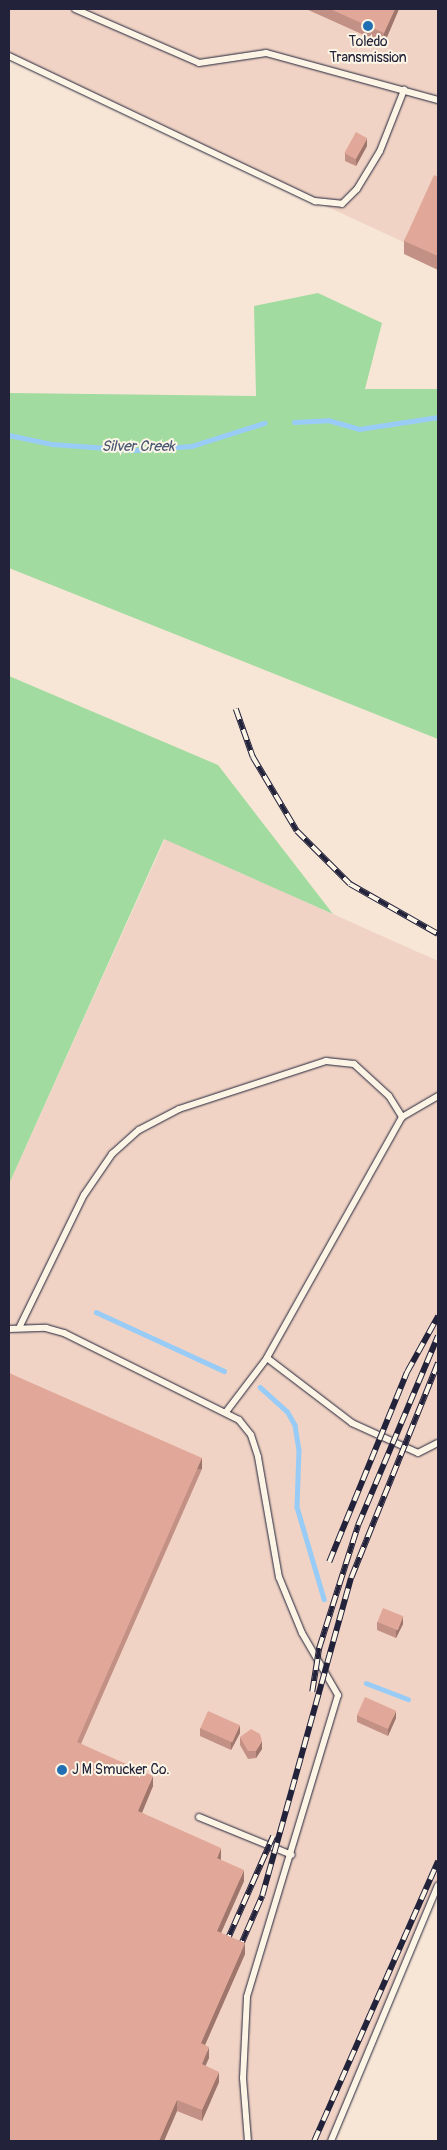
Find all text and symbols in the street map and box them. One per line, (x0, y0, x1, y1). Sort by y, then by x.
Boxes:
marker: Toledo Transmission (362, 20, 374, 32)
place label: Toledo Transmission (329, 34, 407, 66)
water label: Silver Creek (101, 438, 175, 456)
place label: J M Smucker Co. (72, 1762, 170, 1778)
marker: J M Smucker Co. (56, 1764, 68, 1776)

